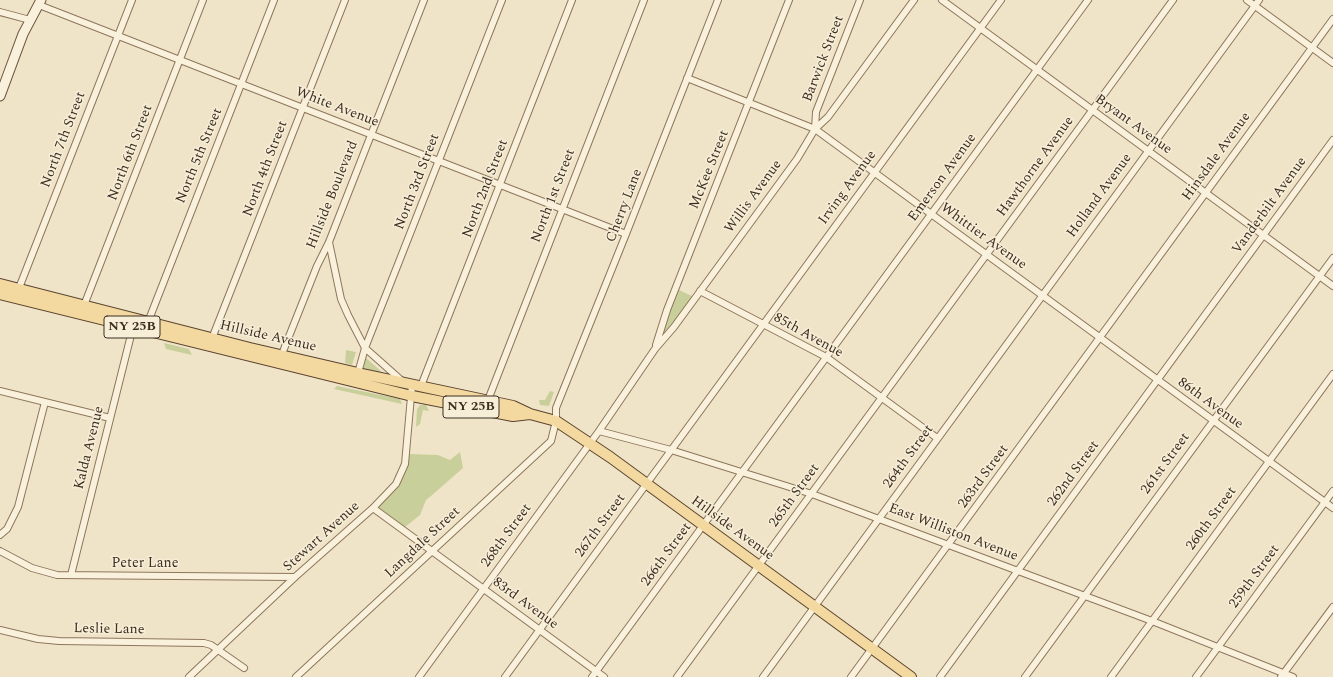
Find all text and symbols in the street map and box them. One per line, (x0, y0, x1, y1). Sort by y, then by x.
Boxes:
street label: Barwick Street (800, 13, 848, 105)
street label: White Avenue (293, 84, 381, 132)
street label: North 7th Street (38, 90, 90, 190)
street label: Bryant Avenue (1091, 91, 1175, 159)
street label: North 6th Street (105, 103, 157, 203)
street label: North 5th Street (173, 106, 227, 206)
street label: Hinsdale Avenue (1179, 110, 1255, 204)
street label: Hawthorne Avenue (994, 114, 1078, 220)
street label: North 4th Street (240, 119, 292, 219)
street label: McKee Street (687, 128, 733, 212)
street label: Emerson Avenue (905, 131, 981, 225)
street label: North 3rd Street (392, 132, 444, 232)
street label: North 2nd Street (460, 137, 512, 241)
street label: Hillside Boulevard (304, 138, 362, 252)
street label: North 1st Street (528, 147, 580, 245)
street label: Irving Avenue (815, 148, 881, 228)
street label: Holland Avenue (1064, 151, 1136, 241)
street label: Vanderbilt Avenue (1229, 154, 1311, 258)
street label: Willis Avenue (722, 157, 786, 237)
street label: Cherry Lane (603, 167, 647, 245)
street label: Whittier Avenue (937, 200, 1029, 274)
street label: 85th Avenue (770, 310, 846, 362)
road number: NY 25B (104, 316, 160, 338)
street label: Hillside Avenue (218, 318, 318, 356)
street label: 86th Avenue (1174, 375, 1246, 433)
road number: NY 25B (443, 396, 499, 418)
street label: Kalda Avenue (72, 405, 108, 491)
street label: 264th Street (880, 422, 938, 492)
street label: 261st Street (1138, 430, 1194, 498)
street label: 262nd Street (1045, 438, 1103, 510)
street label: 263rd Street (955, 442, 1013, 512)
street label: 265th Street (766, 461, 824, 531)
street label: 260th Street (1183, 484, 1241, 554)
street label: 267th Street (572, 491, 630, 561)
street label: Hillside Avenue (687, 493, 777, 565)
street label: Stewart Avenue (280, 498, 364, 576)
street label: 268th Street (478, 501, 536, 571)
street label: East Williston Avenue (886, 501, 1020, 565)
street label: Langdale Street (382, 504, 464, 582)
street label: 266th Street (638, 520, 696, 590)
street label: 259th Street (1226, 542, 1284, 612)
street label: Peter Lane (112, 556, 178, 572)
street label: 83rd Avenue (489, 575, 561, 633)
street label: Leslie Lane (73, 621, 145, 639)

